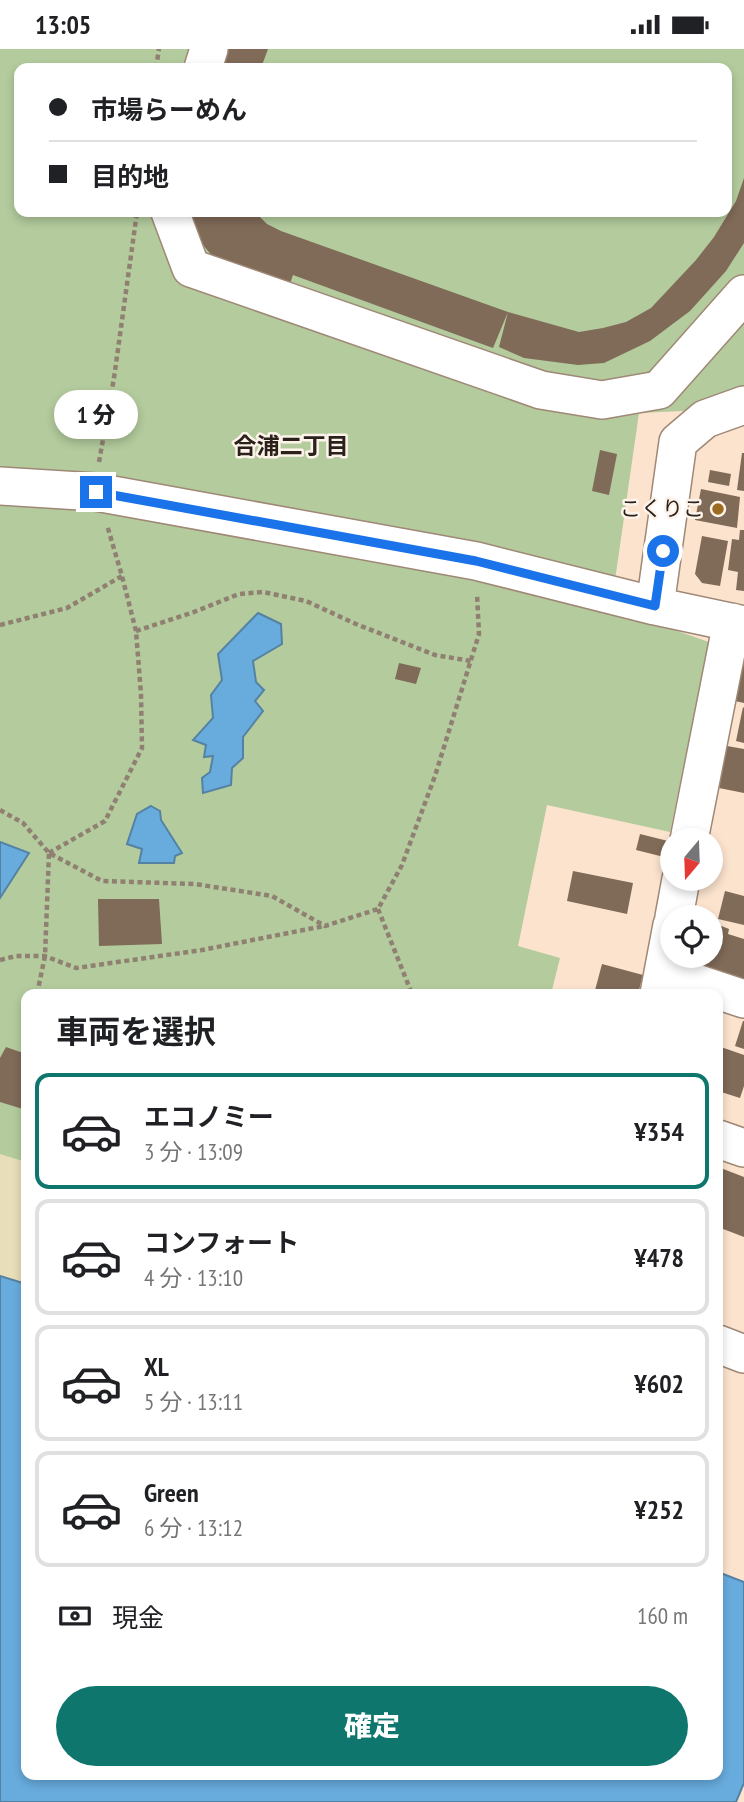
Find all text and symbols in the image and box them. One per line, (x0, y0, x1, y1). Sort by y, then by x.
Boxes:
text: 13:05 (35, 8, 91, 41)
text: 市場らーめん (91, 93, 247, 126)
text: 目的地 (91, 160, 169, 193)
callout: 1 分 (54, 391, 138, 439)
text: 1 分 (77, 400, 115, 429)
district label: 合浦二丁目 (234, 431, 349, 460)
route end (80, 476, 112, 508)
place label: こくりこ (620, 495, 704, 522)
marker: こくりこ (710, 501, 726, 517)
route start (647, 535, 679, 567)
north arrow (660, 828, 723, 891)
map controls (660, 828, 723, 968)
button: locate (660, 905, 723, 968)
text: 車両を選択 (56, 1010, 216, 1052)
icon: car (60, 1100, 123, 1163)
text: エコノミー (144, 1100, 274, 1133)
text: ¥354 (634, 1115, 684, 1148)
text: 3 分 · 13:09 (144, 1137, 243, 1166)
icon: car (60, 1226, 123, 1289)
text: コンフォート (144, 1226, 299, 1259)
text: ¥478 (634, 1241, 684, 1274)
text: 4 分 · 13:10 (144, 1263, 243, 1292)
text: XL (144, 1350, 169, 1383)
icon: car (60, 1352, 123, 1415)
text: ¥602 (634, 1367, 684, 1400)
text: 5 分 · 13:11 (144, 1387, 243, 1416)
text: Green (144, 1476, 199, 1509)
icon: car (60, 1478, 123, 1541)
text: ¥252 (634, 1493, 684, 1526)
text: 6 分 · 13:12 (144, 1513, 243, 1542)
icon: cash (56, 1597, 94, 1635)
text: 現金 (112, 1601, 164, 1634)
text: 160 m (637, 1601, 688, 1630)
button: 確定 (56, 1686, 688, 1766)

